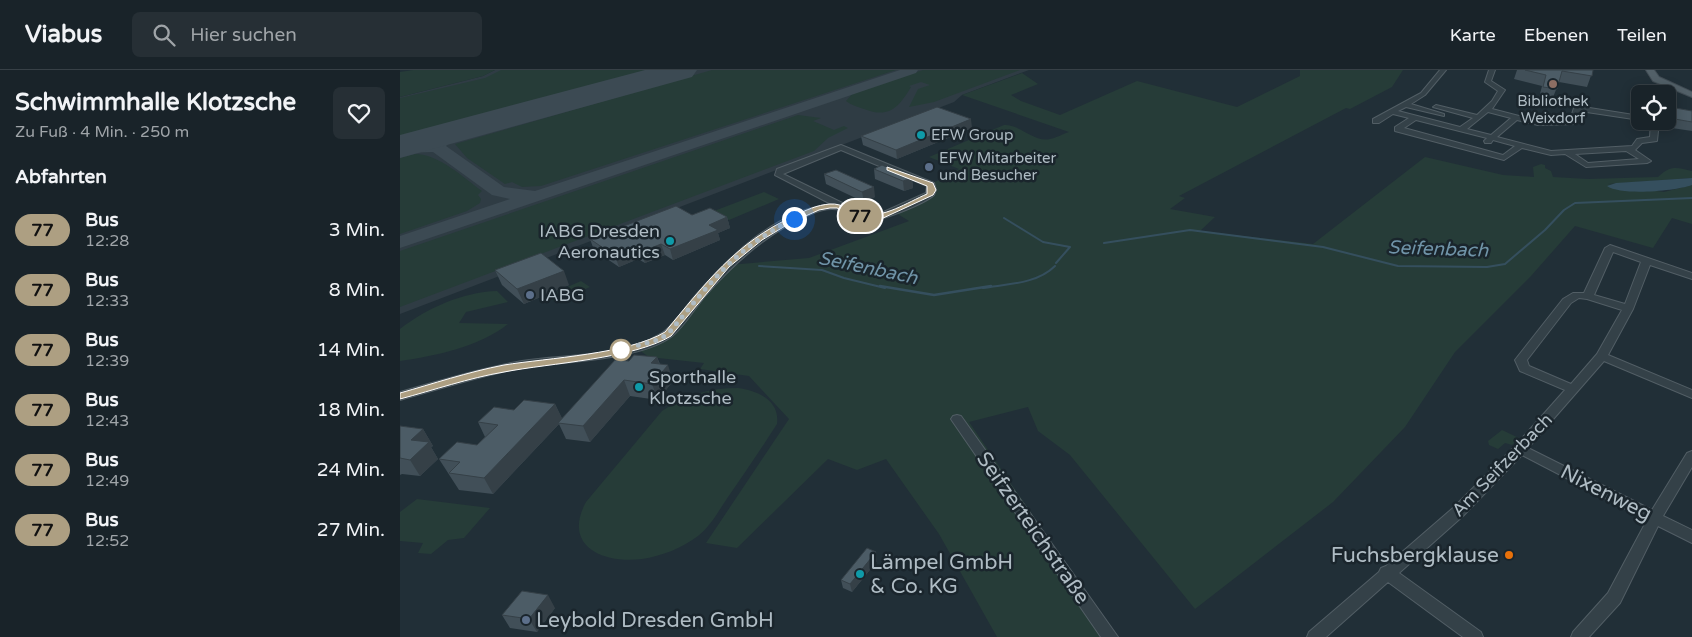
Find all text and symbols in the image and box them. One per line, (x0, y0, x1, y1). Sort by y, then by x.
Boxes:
search box (132, 12, 482, 57)
text: Viabus (25, 20, 102, 49)
icon: search (150, 21, 178, 49)
text: Hier suchen (190, 24, 297, 46)
text: Karte (1450, 24, 1496, 46)
text: Ebenen (1524, 24, 1589, 46)
text: Teilen (1617, 24, 1667, 46)
marker: Bibliothek Weixdorf (1547, 78, 1559, 90)
map controls (1631, 85, 1676, 130)
button: locate (1631, 85, 1676, 130)
button: heart (333, 87, 385, 139)
text: Schwimmhalle Klotzsche (15, 88, 296, 117)
place label: Bibliothek Weixdorf (1517, 92, 1589, 127)
text: Zu Fuß · 4 Min. · 250 m (15, 122, 189, 142)
place label: EFW Group (931, 126, 1013, 144)
marker: EFW Group (915, 129, 927, 141)
place label: EFW Mitarbeiter und Besucher (939, 149, 1057, 184)
marker: EFW Mitarbeiter und Besucher (923, 161, 935, 173)
text: Abfahrten (15, 166, 107, 188)
line badge: 77 (838, 200, 882, 232)
text: 77 (849, 205, 871, 227)
your location (782, 207, 807, 232)
text: Bus (85, 209, 119, 231)
text: 77 (31, 219, 54, 241)
text: 3 Min. (329, 219, 385, 241)
place label: IABG Dresden Aeronautics (539, 220, 660, 263)
text: 12:28 (85, 231, 129, 251)
marker: IABG Dresden Aeronautics (664, 235, 676, 247)
water label: Seifenbach (1387, 236, 1489, 262)
water label: Seifenbach (817, 247, 920, 289)
text: Bus (85, 269, 119, 291)
text: 77 (31, 279, 54, 301)
text: 8 Min. (329, 279, 385, 301)
place label: IABG (540, 284, 585, 306)
marker: IABG (524, 289, 536, 301)
text: 12:33 (85, 291, 129, 311)
text: Bus (85, 329, 119, 351)
text: 77 (31, 339, 54, 361)
text: 14 Min. (317, 339, 385, 361)
unlabelled marker (610, 339, 632, 361)
text: 12:39 (85, 351, 129, 371)
place label: Sporthalle Klotzsche (649, 366, 736, 409)
marker: Sporthalle Klotzsche (633, 381, 645, 393)
text: Bus (85, 389, 119, 411)
text: 77 (31, 399, 54, 421)
text: 18 Min. (317, 399, 385, 421)
street label: Am Seifzerbach (1447, 409, 1557, 521)
text: 12:43 (85, 411, 129, 431)
street label: Seifzerteichstraße (971, 447, 1095, 609)
text: Bus (85, 449, 119, 471)
text: 77 (31, 459, 54, 481)
text: 24 Min. (317, 459, 385, 481)
street label: Nixenweg (1556, 459, 1656, 527)
text: 12:49 (85, 471, 129, 491)
text: Bus (85, 509, 119, 531)
text: 77 (31, 519, 54, 541)
text: 27 Min. (317, 519, 385, 541)
text: 12:52 (85, 531, 129, 551)
place label: Fuchsbergklause (1331, 543, 1499, 568)
marker: Fuchsbergklause (1503, 549, 1515, 561)
place label: Lämpel GmbH & Co. KG (870, 550, 1013, 599)
marker: Lämpel GmbH & Co. KG (854, 568, 866, 580)
place label: Leybold Dresden GmbH (536, 608, 774, 633)
marker: Leybold Dresden GmbH (520, 614, 532, 626)

